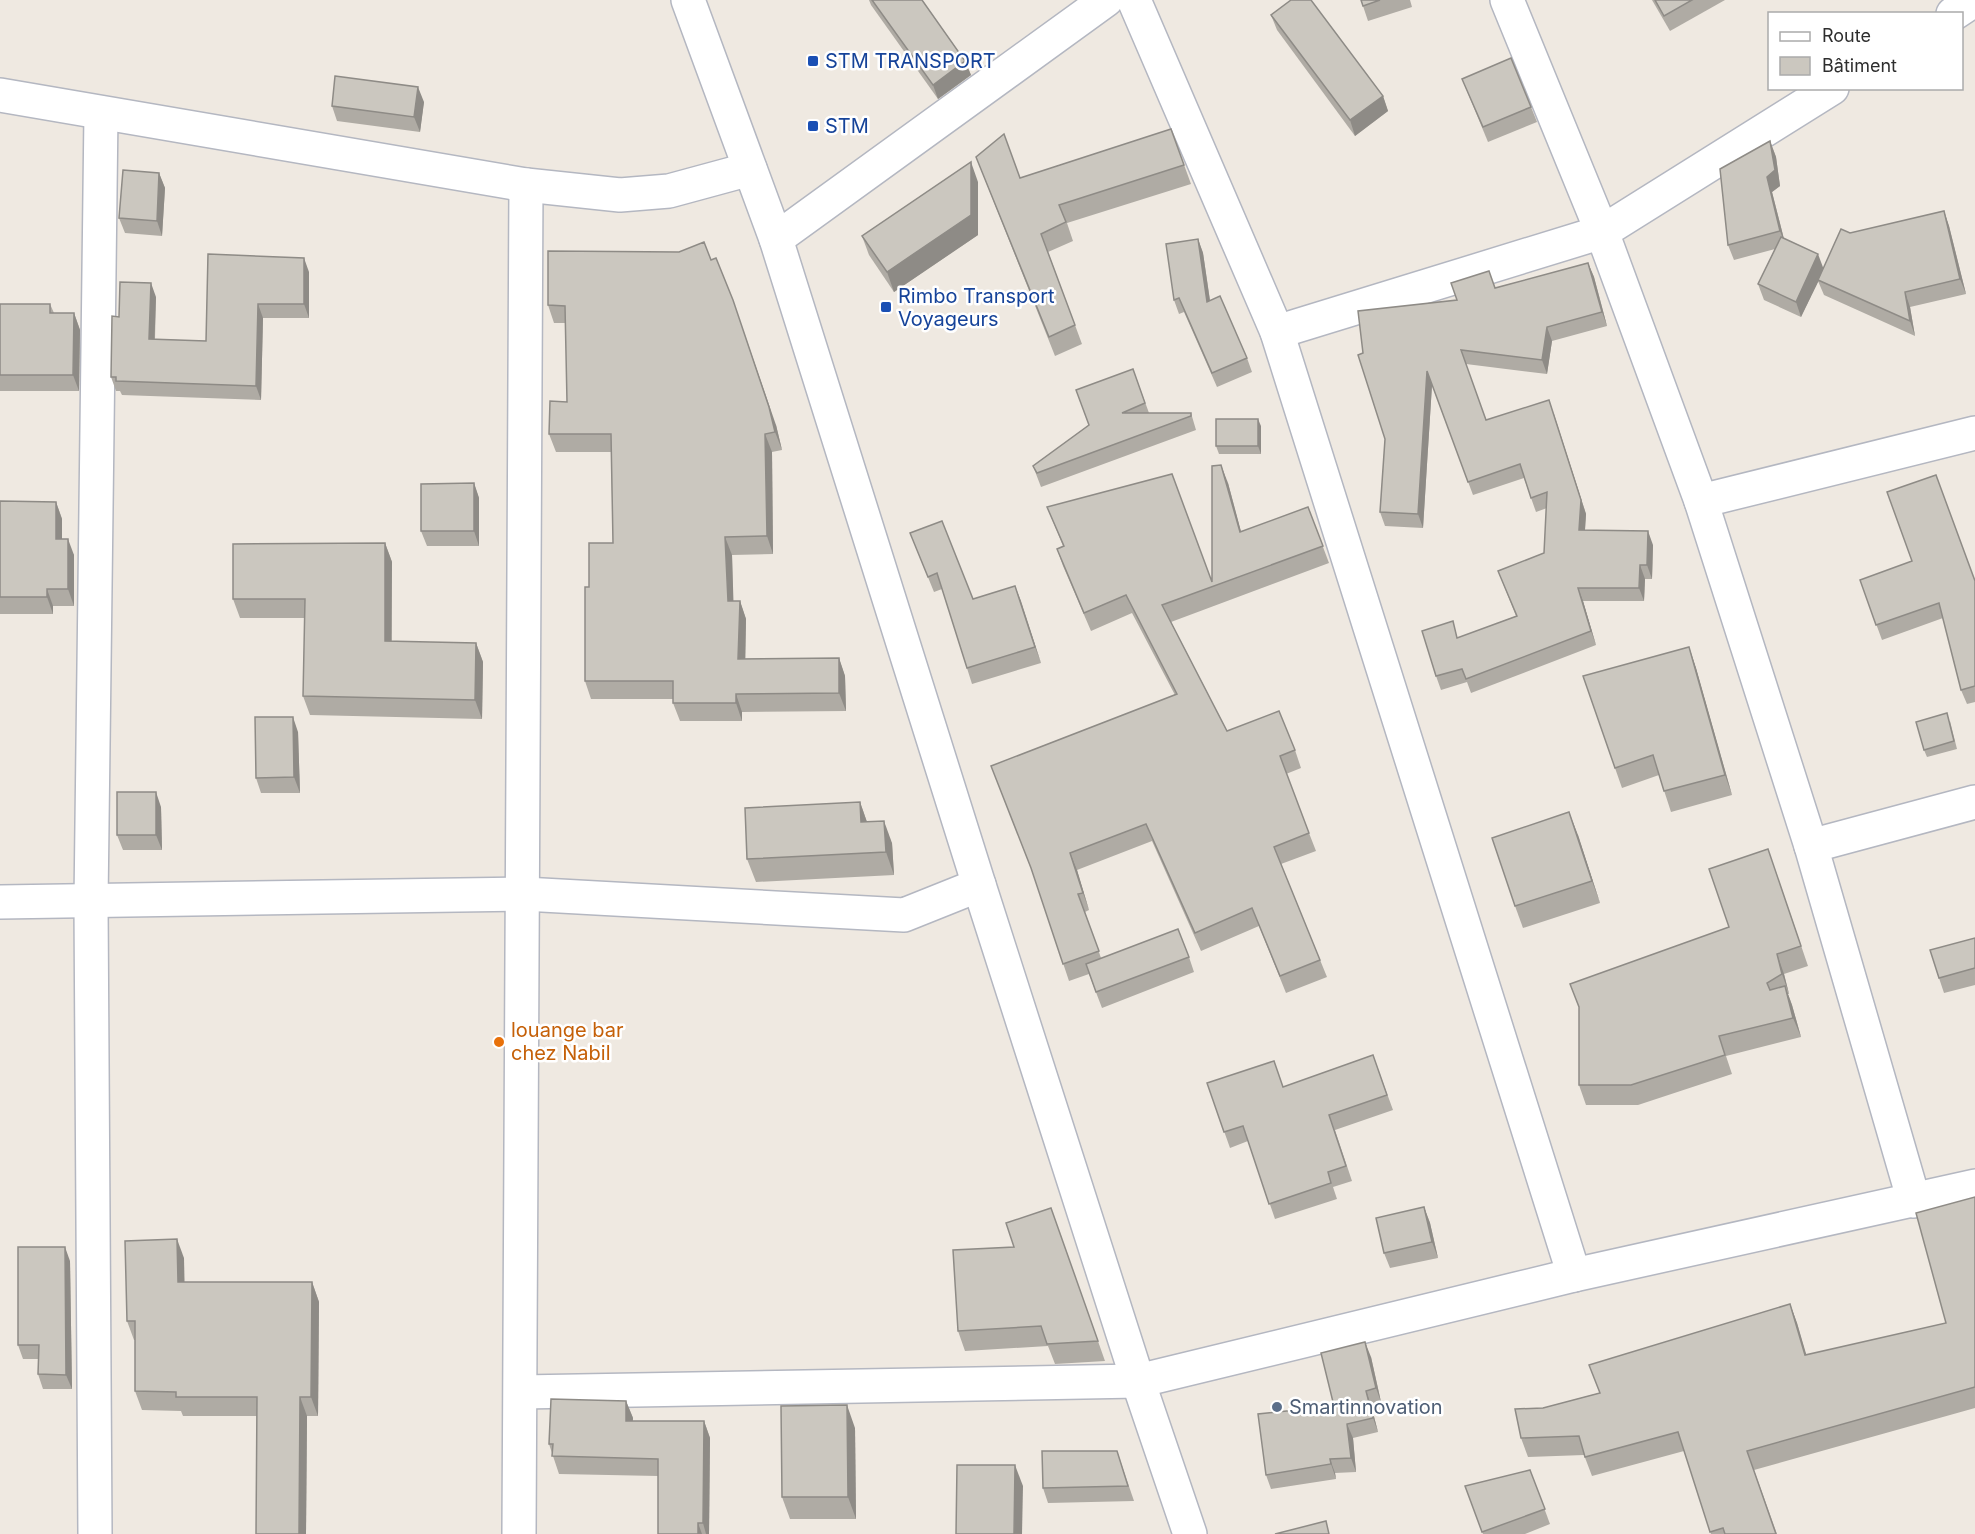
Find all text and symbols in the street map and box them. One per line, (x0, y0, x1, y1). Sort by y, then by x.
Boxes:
legend (1768, 12, 1963, 90)
text: Route (1822, 25, 1871, 46)
place label: STM TRANSPORT (825, 49, 996, 73)
marker: STM TRANSPORT (806, 54, 820, 68)
text: Bâtiment (1822, 55, 1897, 76)
place label: STM (825, 114, 869, 138)
marker: STM (806, 119, 820, 133)
place label: Rimbo Transport Voyageurs (898, 284, 1055, 331)
marker: Rimbo Transport Voyageurs (879, 300, 893, 314)
place label: louange bar chez Nabil (511, 1018, 624, 1065)
marker: louange bar chez Nabil (492, 1035, 506, 1049)
place label: Smartinnovation (1289, 1395, 1443, 1419)
marker: Smartinnovation (1270, 1400, 1284, 1414)

